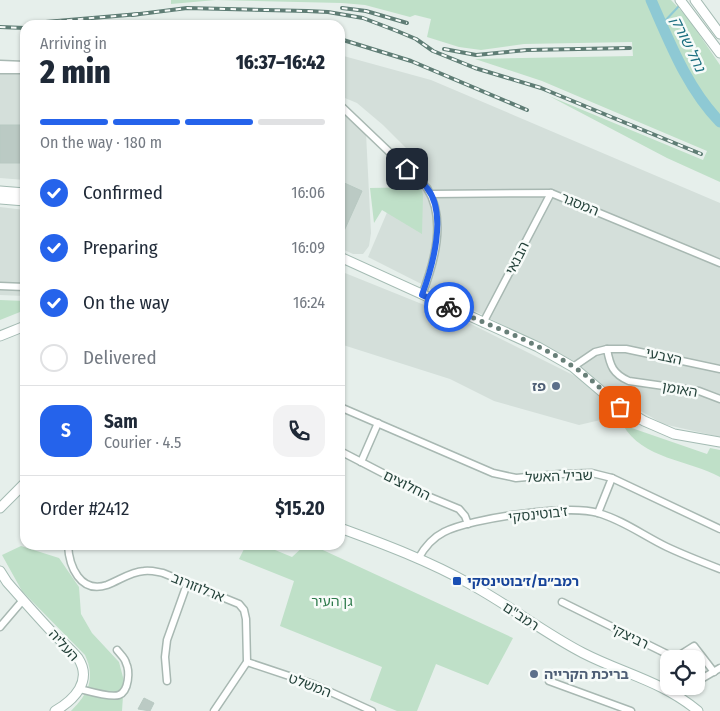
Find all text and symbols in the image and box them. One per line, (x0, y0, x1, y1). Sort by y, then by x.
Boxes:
water label: נחל שורק (667, 13, 710, 76)
text: Arriving in (40, 34, 107, 53)
text: 16:37–16:42 (236, 51, 325, 74)
text: 2 min (40, 53, 111, 91)
text: On the way · 180 m (40, 133, 162, 152)
pin (386, 148, 428, 190)
icon: home (393, 155, 421, 183)
icon: check (40, 179, 68, 207)
text: Confirmed (83, 181, 163, 204)
text: 16:06 (291, 183, 325, 202)
street label: המסגר (558, 189, 601, 220)
icon: check (40, 234, 68, 262)
text: Preparing (83, 236, 158, 259)
text: 16:09 (291, 238, 325, 257)
street label: הבנאי (502, 239, 533, 278)
courier (424, 282, 474, 332)
icon: check (40, 289, 68, 317)
text: On the way (83, 291, 169, 314)
text: 16:24 (293, 293, 325, 312)
icon: bike (435, 293, 463, 321)
street label: הצבעי (644, 344, 684, 369)
text: Delivered (83, 346, 157, 369)
place label: פז (532, 378, 546, 395)
street label: האומן (661, 378, 699, 401)
marker: פז (550, 380, 562, 392)
pin (599, 386, 641, 428)
icon: bag (606, 393, 634, 421)
button: phone (273, 405, 325, 457)
text: Sam (104, 410, 138, 433)
text: S (61, 419, 71, 442)
text: Courier · 4.5 (104, 433, 181, 452)
street label: החלוצים (380, 467, 433, 504)
street label: שביל האשל (525, 467, 593, 486)
text: Order #2412 (40, 497, 129, 520)
text: $15.20 (275, 497, 325, 520)
street label: ז'בוטינסקי (507, 503, 569, 526)
street label: ארלוזורוב (169, 569, 227, 606)
place label: רמב״ם/ז׳בוטינסקי (467, 573, 579, 590)
marker: רמב״ם/ז׳בוטינסקי (451, 575, 463, 587)
park label: גן העיר (311, 593, 353, 610)
street label: רמב"ם (500, 599, 542, 634)
street label: רביצקי (608, 620, 651, 653)
street label: העליה (45, 626, 82, 665)
map controls (660, 650, 705, 695)
button: locate (660, 650, 705, 695)
place label: בריכת הקרייה (544, 666, 629, 683)
marker: בריכת הקרייה (528, 668, 540, 680)
street label: המשלט (286, 670, 333, 701)

